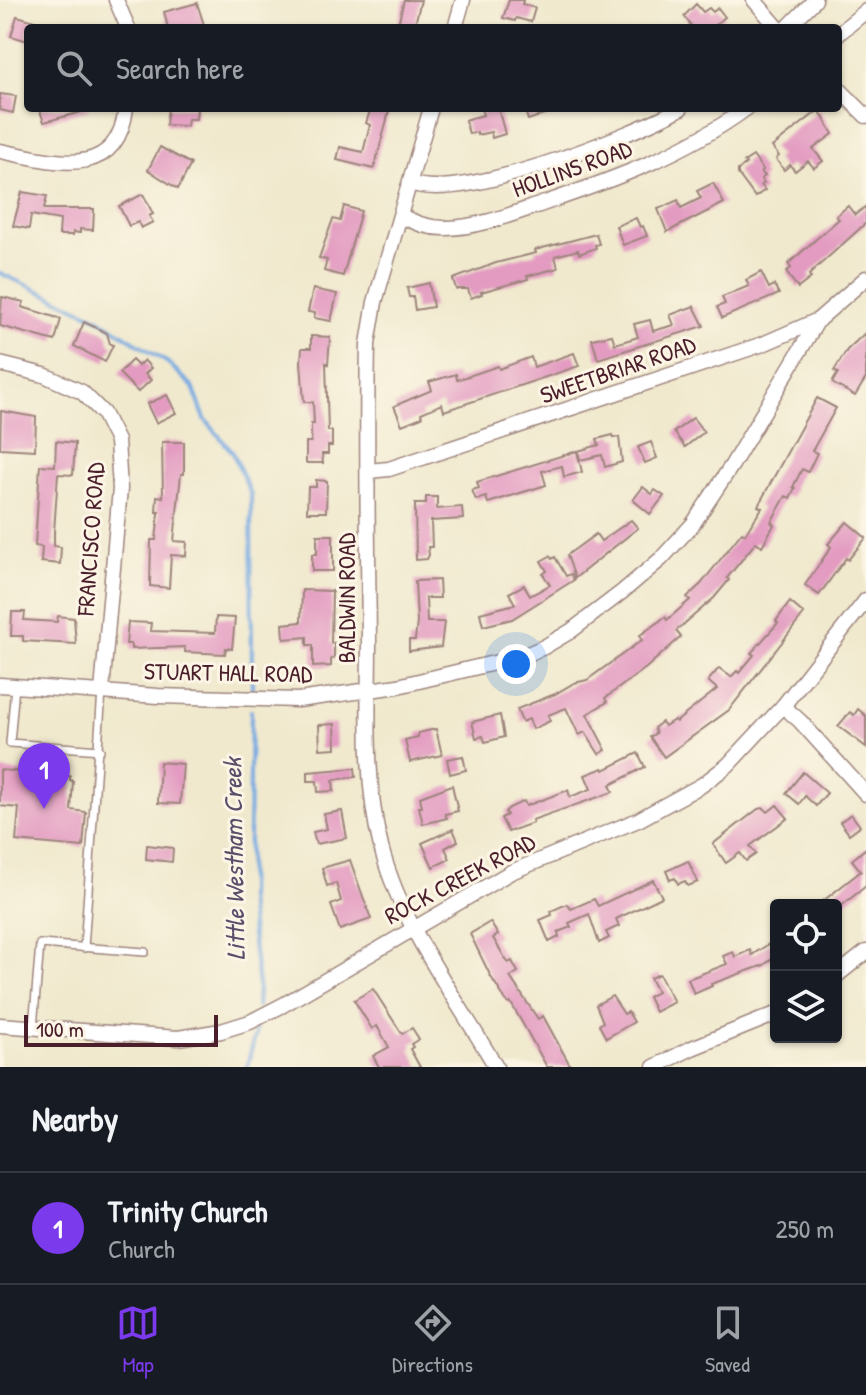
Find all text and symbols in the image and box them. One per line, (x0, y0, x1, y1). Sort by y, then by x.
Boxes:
search box (24, 24, 842, 112)
icon: search (52, 46, 96, 90)
text: Search here (116, 48, 244, 88)
street label: HOLLINS ROAD (508, 131, 636, 204)
street label: SWEETBRIAR ROAD (536, 327, 700, 411)
street label: FRANCISCO ROAD (69, 461, 111, 618)
street label: BALDWIN ROAD (330, 532, 362, 663)
your location (496, 644, 536, 684)
street label: STUART HALL ROAD (144, 655, 313, 689)
pin: 1 (18, 743, 70, 809)
water label: Little Westham Creek (214, 755, 253, 961)
street label: ROCK CREEK ROAD (379, 825, 541, 931)
map controls (770, 899, 842, 1043)
button: locate (770, 899, 842, 971)
button: layers (770, 971, 842, 1043)
scale bar (24, 1011, 218, 1047)
text: 100 m (36, 1014, 84, 1044)
text: Nearby (32, 1096, 118, 1142)
text: Trinity Church (108, 1191, 267, 1231)
text: 1 (53, 1211, 63, 1246)
text: 250 m (776, 1211, 834, 1246)
text: Church (108, 1231, 175, 1266)
tab: Map (116, 1301, 160, 1379)
tab: Directions (392, 1301, 473, 1379)
tab: Saved (705, 1301, 750, 1379)

